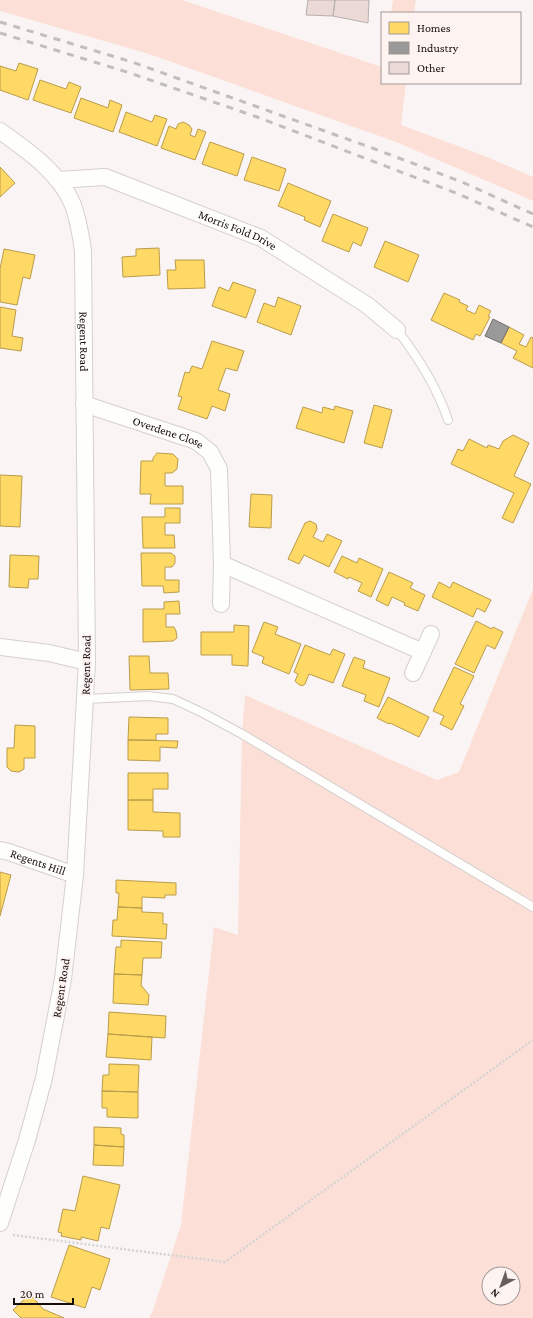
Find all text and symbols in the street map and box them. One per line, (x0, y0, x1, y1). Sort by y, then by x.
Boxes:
legend (381, 12, 521, 84)
text: Homes (417, 21, 451, 35)
text: Industry (417, 41, 459, 55)
text: Other (417, 61, 446, 75)
street label: Morris Fold Drive (196, 207, 279, 253)
street label: Regent Road (77, 311, 91, 372)
street label: Overdene Close (131, 414, 207, 452)
street label: Regent Road (78, 634, 94, 695)
street label: Regents Hill (9, 846, 67, 878)
street label: Regent Road (49, 957, 73, 1019)
north arrow (481, 1266, 521, 1306)
scale bar (14, 1280, 73, 1306)
text: N (487, 1286, 501, 1301)
text: 20 m (20, 1287, 45, 1301)

